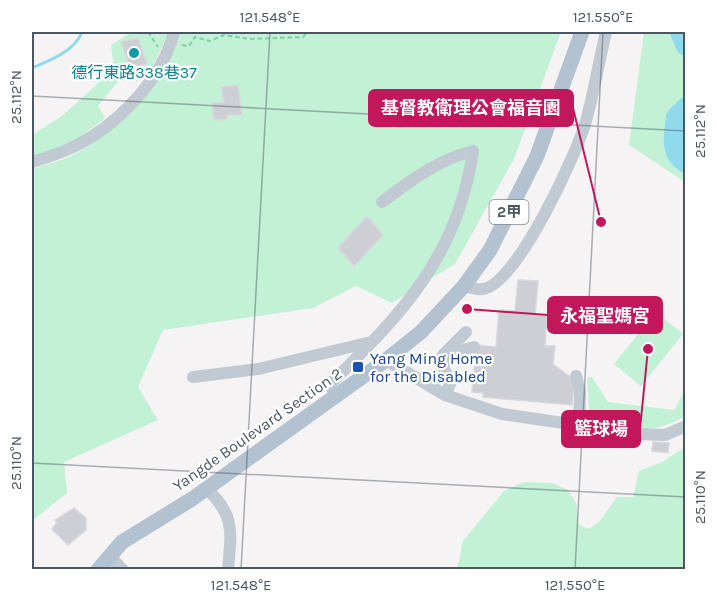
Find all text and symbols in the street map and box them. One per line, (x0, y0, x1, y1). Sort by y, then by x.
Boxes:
text: 121.548°E (240, 8, 300, 26)
text: 121.550°E (573, 8, 633, 26)
marker: 德行東路338巷37 (127, 46, 141, 60)
place label: 德行東路338巷37 (71, 63, 197, 82)
text: 25.112°N (7, 70, 25, 124)
callout: 基督教衛理公會福音園 (369, 90, 573, 126)
text: 基督教衛理公會福音園 (381, 97, 561, 119)
text: 25.112°N (691, 104, 709, 158)
road number: 2甲 (490, 200, 528, 224)
callout: 永福聖媽宮 (548, 297, 662, 333)
text: 永福聖媽宮 (560, 305, 650, 327)
place label: Yang Ming Home for the Disabled (370, 349, 493, 386)
marker: Yang Ming Home for the Disabled (351, 360, 365, 374)
street label: Yangde Boulevard Section 2 (169, 364, 346, 495)
callout: 籃球場 (562, 411, 640, 447)
text: 籃球場 (574, 418, 628, 440)
text: 25.110°N (7, 436, 25, 490)
text: 25.110°N (691, 470, 709, 524)
text: 121.548°E (211, 576, 271, 594)
text: 121.550°E (545, 576, 605, 594)

